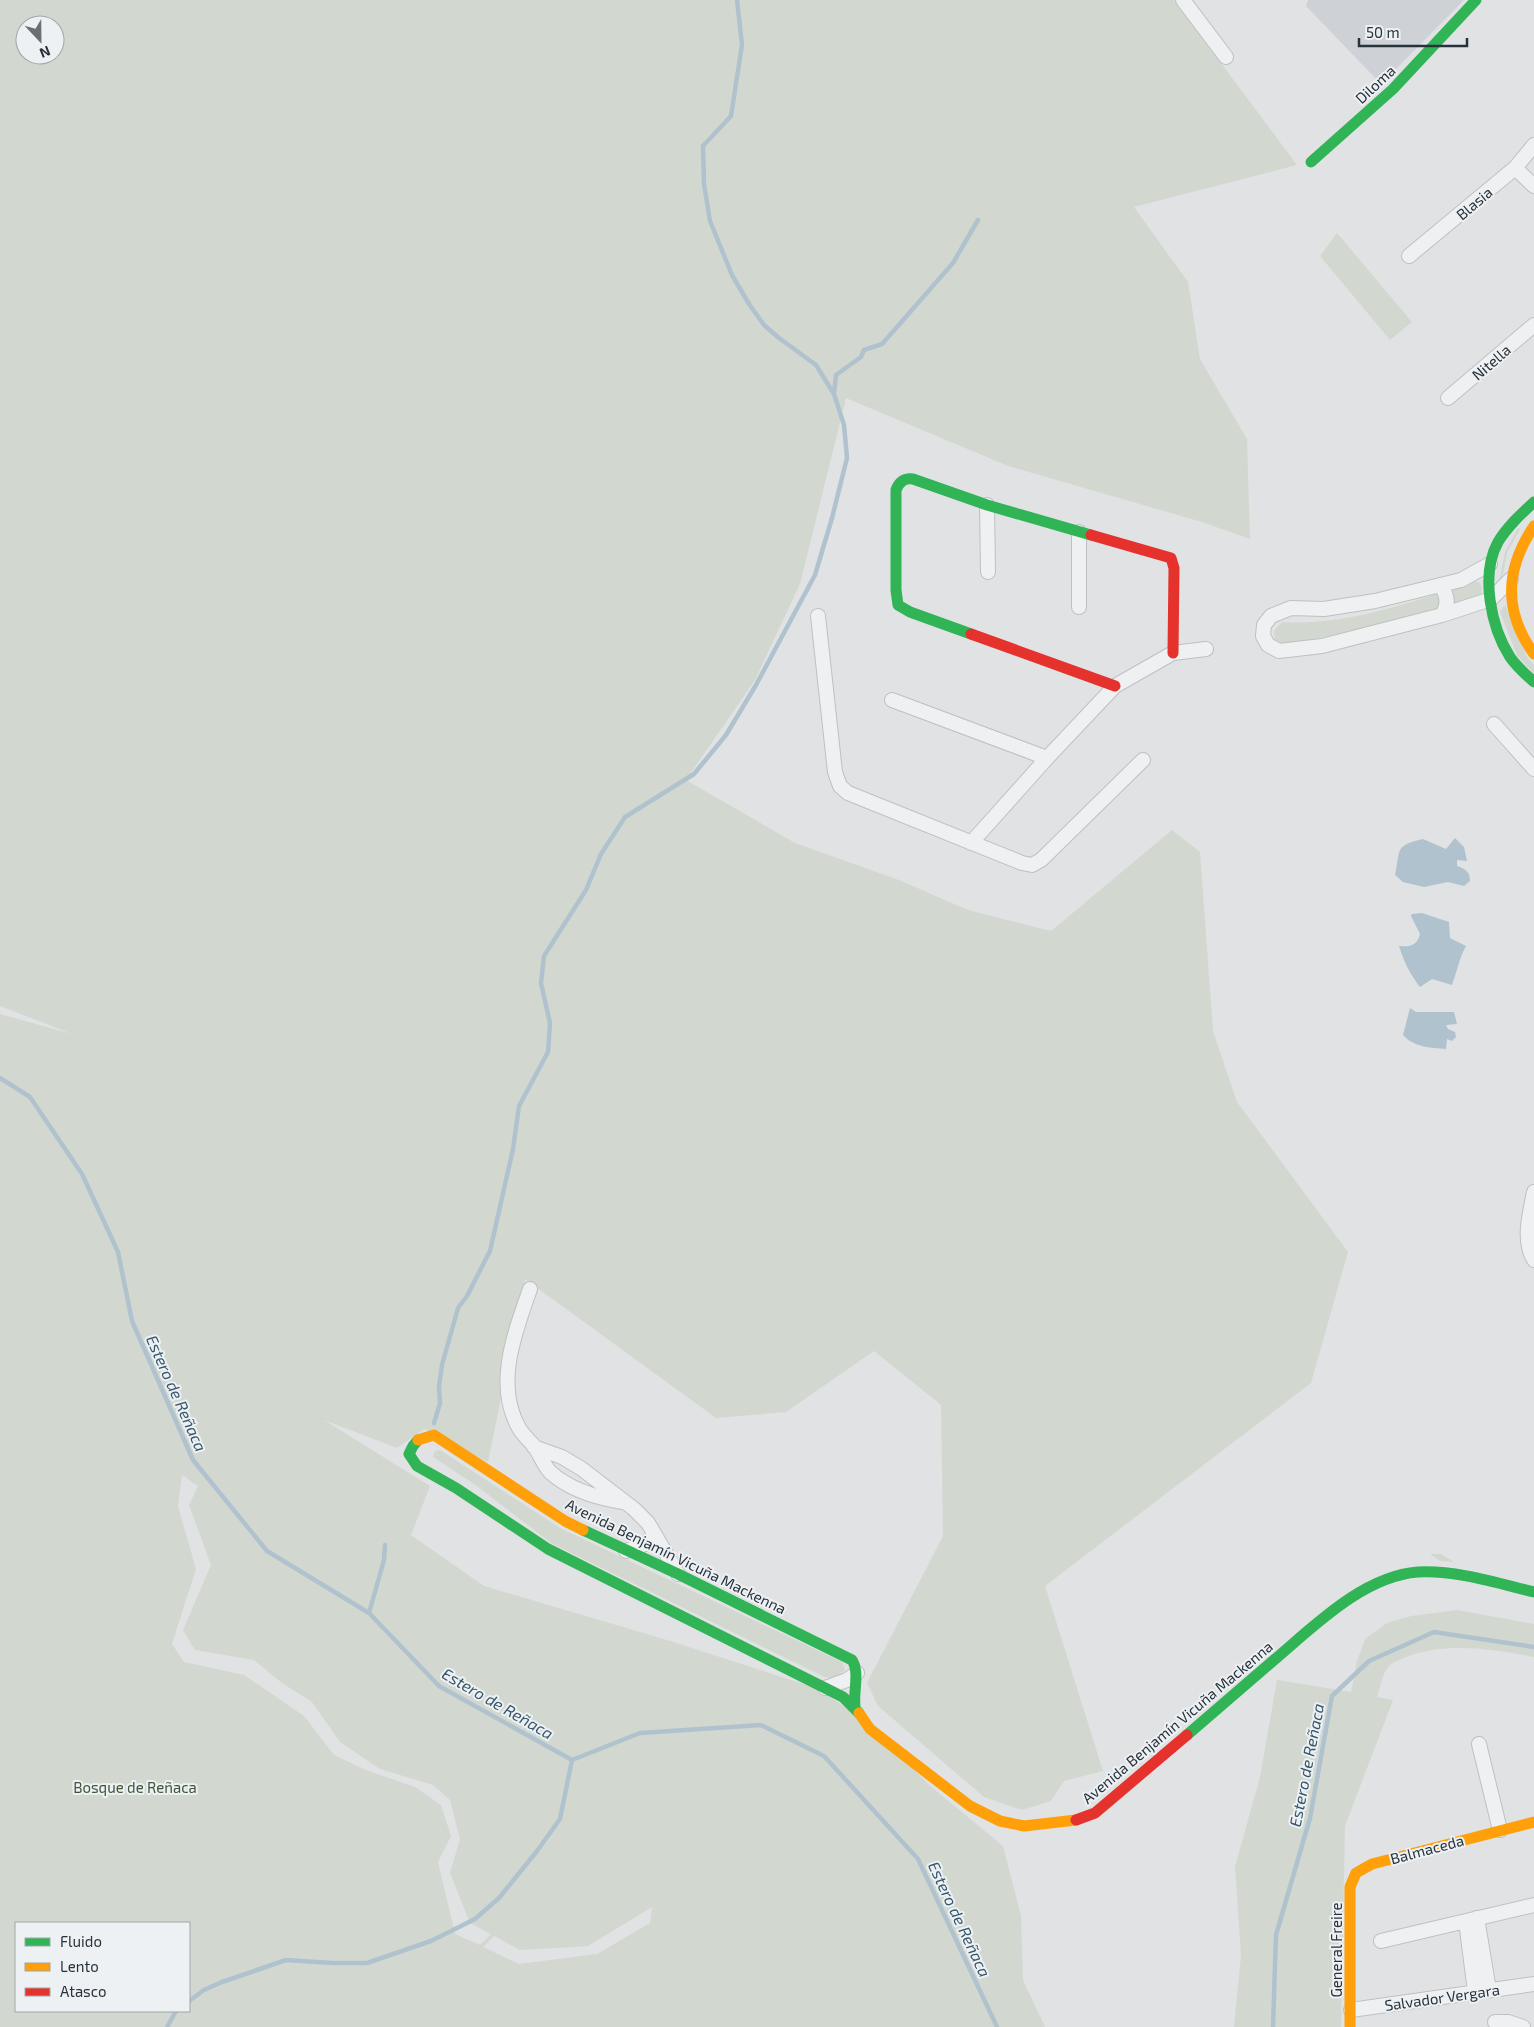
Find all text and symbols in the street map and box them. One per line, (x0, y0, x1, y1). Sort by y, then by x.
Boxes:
north arrow (15, 15, 65, 65)
scale bar (1359, 15, 1466, 47)
text: 50 m (1366, 23, 1400, 41)
text: N (37, 43, 53, 62)
street label: Diloma (1351, 61, 1399, 107)
street label: Blasia (1452, 183, 1496, 223)
street label: Nitella (1468, 340, 1514, 384)
water label: Estero de Reñaca (143, 1332, 211, 1454)
street label: Avenida Benjamín Vicuña Mackenna (562, 1495, 789, 1618)
street label: Avenida Benjamín Vicuña Mackenna (1078, 1637, 1277, 1808)
water label: Estero de Reñaca (439, 1663, 557, 1743)
water label: Estero de Reñaca (1285, 1702, 1327, 1828)
park label: Bosque de Reñaca (73, 1778, 197, 1796)
street label: Balmaceda (1388, 1831, 1466, 1867)
water label: Estero de Reñaca (925, 1858, 995, 1980)
street label: General Freire (1327, 1902, 1345, 1998)
legend (15, 1922, 190, 2012)
text: Fluido (60, 1932, 102, 1950)
text: Lento (60, 1957, 99, 1975)
street label: Salvador Vergara (1383, 1980, 1501, 2014)
text: Atasco (60, 1982, 106, 2000)

